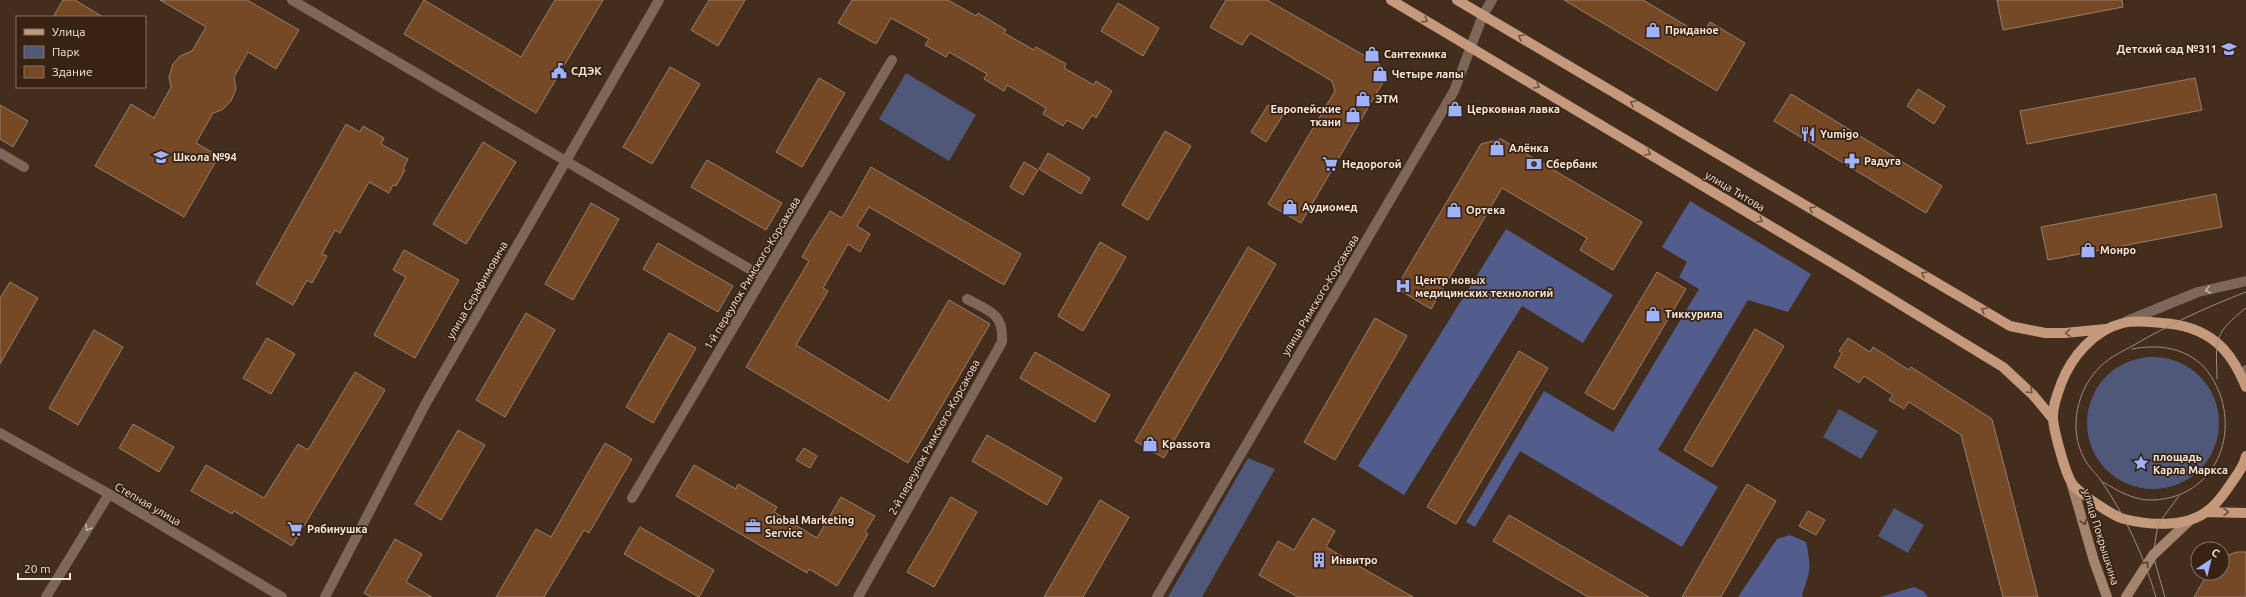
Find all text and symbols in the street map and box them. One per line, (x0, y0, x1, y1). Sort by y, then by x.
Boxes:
one-way arrow (1421, 15, 1428, 22)
legend (16, 16, 146, 88)
shop icon: Приданое (1644, 21, 1662, 39)
place label: Приданое (1665, 24, 1719, 36)
text: Улица (52, 25, 85, 38)
one-way arrow (1518, 35, 1525, 42)
school or university icon: Детский сад №311 (2220, 40, 2238, 58)
place label: Детский сад №311 (2117, 43, 2217, 55)
text: Парк (52, 45, 80, 58)
shop icon: Сантехника (1363, 45, 1381, 63)
place label: Сантехника (1384, 48, 1447, 60)
public building icon: СДЭК (550, 62, 568, 80)
text: Здание (52, 65, 93, 78)
place label: СДЭК (571, 65, 602, 77)
shop icon: Четыре лапы (1371, 65, 1389, 83)
place label: Четыре лапы (1392, 68, 1464, 80)
one-way arrow (1533, 82, 1540, 89)
shop icon: ЭТМ (1354, 90, 1372, 108)
place label: ЭТМ (1375, 93, 1399, 105)
shop icon: Церковная лавка (1446, 100, 1464, 118)
one-way arrow (1630, 101, 1637, 108)
place label: Европейские ткани (1271, 103, 1341, 128)
place label: Церковная лавка (1467, 103, 1560, 115)
shop icon: Европейские ткани (1344, 106, 1362, 124)
restaurant icon: Yumigo (1799, 125, 1817, 143)
place label: Yumigo (1820, 128, 1859, 140)
shop icon: Алёнка (1488, 139, 1506, 157)
place label: Алёнка (1509, 142, 1549, 154)
school or university icon: Школа №94 (152, 148, 170, 166)
one-way arrow (1644, 148, 1651, 155)
place label: Школа №94 (173, 151, 237, 163)
pharmacy icon: Радуга (1843, 152, 1861, 170)
supermarket icon: Недорогой (1321, 155, 1339, 173)
bank icon: Сбербанк (1525, 155, 1543, 173)
place label: Радуга (1864, 155, 1901, 167)
place label: Недорогой (1342, 158, 1402, 170)
place label: Сбербанк (1546, 158, 1599, 170)
street label: улица Титова (1703, 168, 1767, 214)
street label: 1-й переулок Римского-Корсакова (702, 195, 802, 351)
shop icon: Аудиомед (1281, 198, 1299, 216)
place label: Аудиомед (1302, 201, 1358, 213)
shop icon: Ортека (1445, 201, 1463, 219)
place label: Ортека (1466, 204, 1505, 216)
one-way arrow (1809, 206, 1816, 213)
one-way arrow (1756, 215, 1763, 222)
street label: улица Римского-Корсакова (1279, 232, 1361, 358)
street label: улица Серафимовича (444, 239, 510, 341)
shop icon: Монро (2079, 241, 2097, 259)
place label: Монро (2100, 244, 2137, 256)
one-way arrow (1921, 272, 1928, 279)
place label: Центр новых медицинских технологий (1415, 274, 1553, 299)
hospital icon: Центр новых медицинских технологий (1394, 277, 1412, 295)
one-way arrow (2205, 285, 2211, 293)
shop icon: Тиккурила (1644, 305, 1662, 323)
one-way arrow (1981, 307, 1988, 315)
place label: Тиккурила (1665, 308, 1723, 320)
one-way arrow (2065, 328, 2071, 337)
street label: 2-й переулок Римского-Корсакова (886, 357, 982, 517)
one-way arrow (2025, 386, 2032, 394)
shop icon: Краssота (1141, 435, 1159, 453)
place label: Краssота (1162, 438, 1210, 450)
place label: площадь Карла Маркса (2153, 451, 2228, 476)
place icon: площадь Карла Маркса (2132, 454, 2150, 472)
street label: Степная улица (113, 480, 183, 528)
street label: улица Покрышкина (2081, 487, 2121, 587)
one-way arrow (2223, 508, 2229, 516)
place label: Global Marketing Service (765, 514, 854, 539)
office icon: Global Marketing Service (744, 517, 762, 535)
one-way arrow (2079, 518, 2088, 525)
supermarket icon: Рябинушка (286, 520, 304, 538)
place label: Рябинушка (307, 523, 367, 535)
one-way arrow (86, 524, 93, 531)
north arrow (2190, 541, 2230, 581)
text: С (2209, 546, 2222, 560)
building icon: Инвитро (1310, 551, 1328, 569)
place label: Инвитро (1331, 554, 1378, 566)
scale bar (18, 555, 70, 581)
one-way arrow (2141, 561, 2149, 568)
text: 20 m (24, 562, 51, 575)

